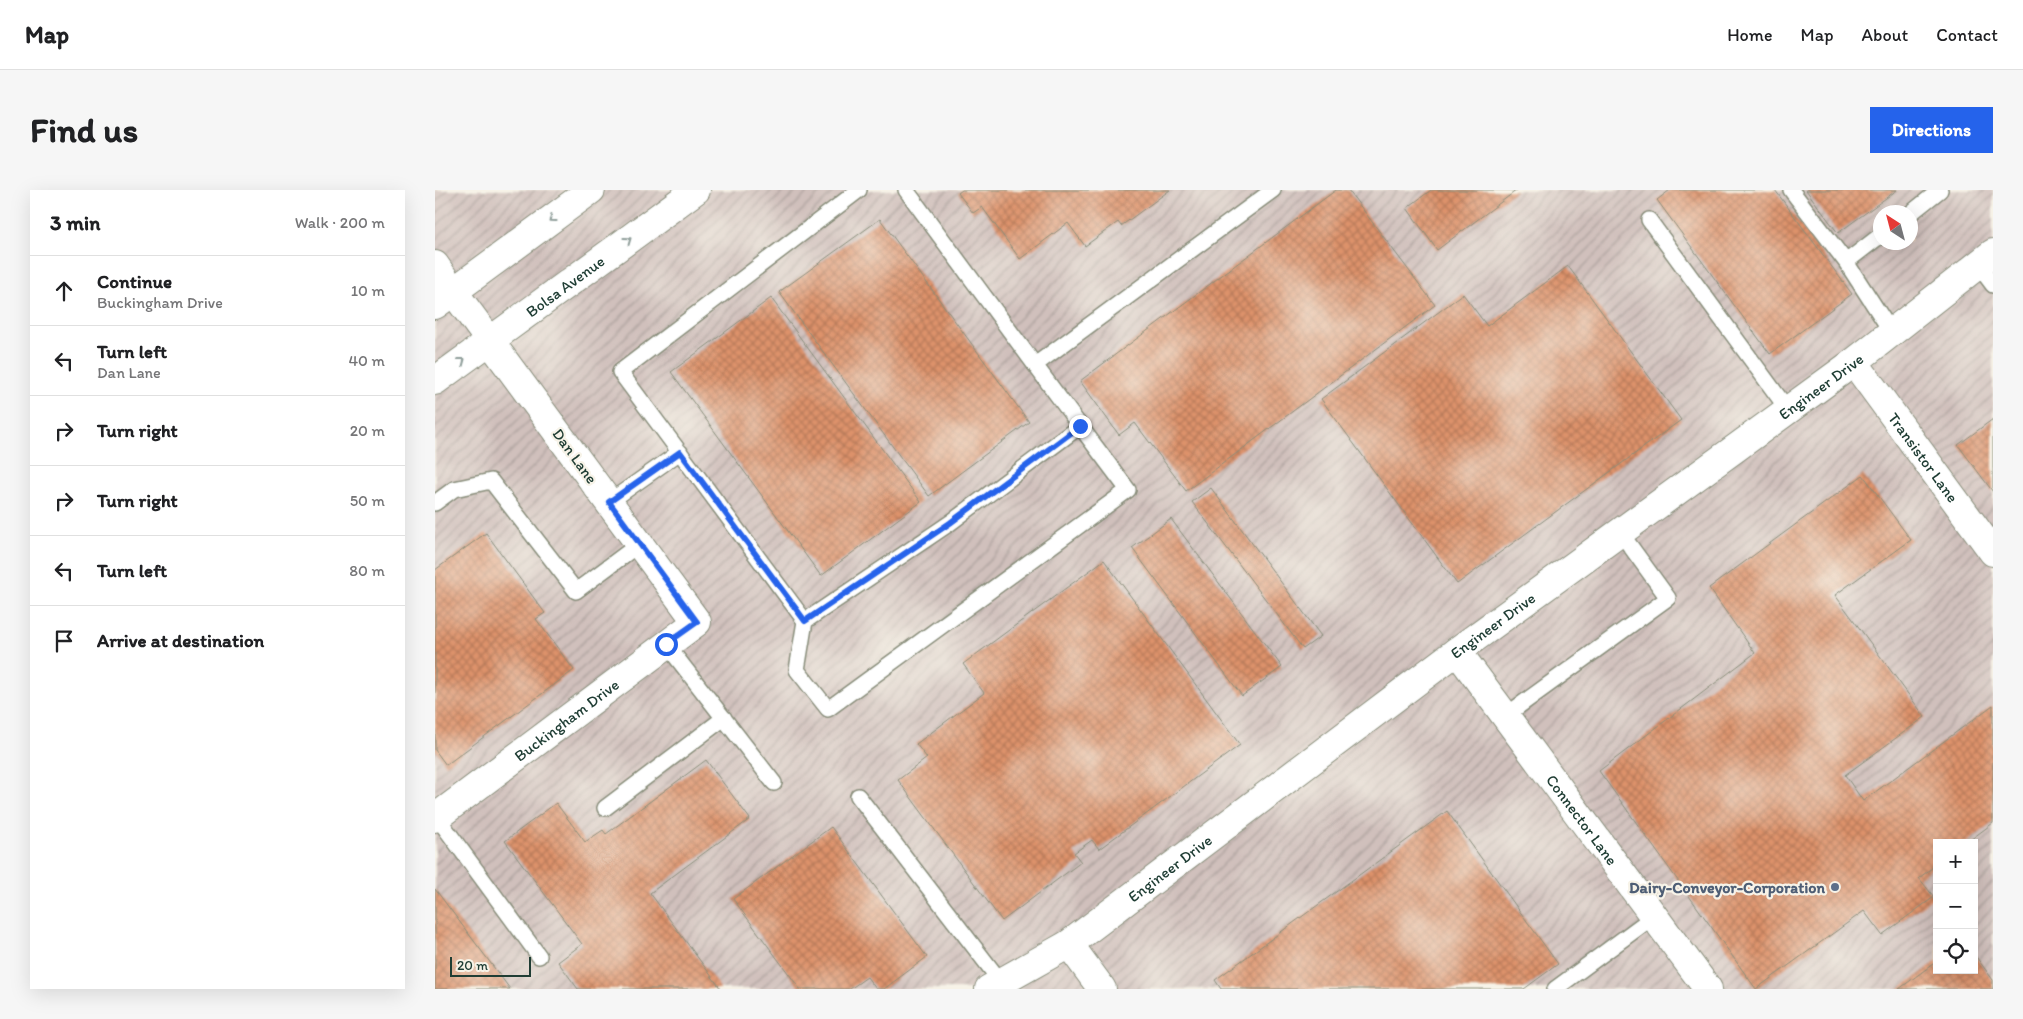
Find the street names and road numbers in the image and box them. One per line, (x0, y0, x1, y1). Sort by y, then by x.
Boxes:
street label: Bolsa Avenue (522, 251, 608, 321)
street label: Engineer Drive (1775, 349, 1867, 423)
street label: Transistor Lane (1885, 409, 1963, 506)
street label: Dan Lane (549, 425, 602, 488)
street label: Engineer Drive (1446, 588, 1539, 662)
street label: Buckingham Drive (510, 674, 622, 765)
street label: Connector Lane (1542, 771, 1622, 869)
street label: Engineer Drive (1124, 830, 1215, 906)

